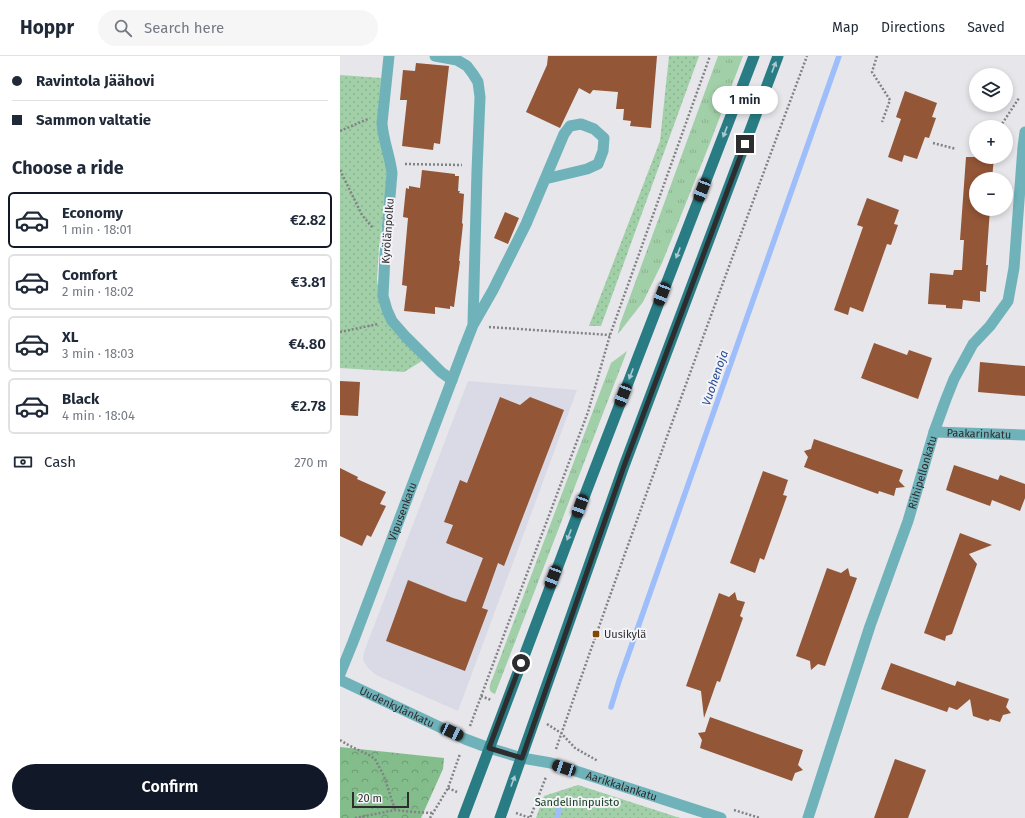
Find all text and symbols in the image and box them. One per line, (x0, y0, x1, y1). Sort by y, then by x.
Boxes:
search box (98, 10, 378, 46)
text: Hoppr (20, 16, 74, 39)
icon: search (112, 17, 134, 39)
text: Search here (144, 19, 224, 37)
text: Map (832, 19, 859, 36)
text: Directions (881, 19, 945, 36)
text: Saved (967, 19, 1005, 36)
one-way arrow (771, 61, 777, 73)
map controls (969, 68, 1013, 216)
button: layers (969, 68, 1013, 112)
text: Ravintola Jäähovi (36, 72, 154, 90)
callout: 1 min (712, 86, 778, 114)
text: 1 min (729, 92, 761, 107)
text: Sammon valtatie (36, 111, 151, 129)
button: + (969, 120, 1013, 164)
one-way arrow (721, 126, 727, 138)
route end (736, 135, 754, 153)
text: Choose a ride (12, 157, 124, 179)
button: − (969, 172, 1013, 216)
car (692, 177, 712, 203)
street label: Kyrölänpolku (379, 198, 397, 264)
icon: car (14, 202, 50, 238)
text: Economy (62, 204, 123, 222)
text: €2.82 (290, 211, 326, 229)
text: 1 min · 18:01 (62, 222, 132, 237)
one-way arrow (675, 247, 681, 259)
icon: car (14, 264, 50, 300)
text: Comfort (62, 266, 118, 284)
text: €3.81 (291, 273, 326, 291)
car (652, 281, 672, 307)
text: 2 min · 18:02 (62, 284, 134, 299)
icon: car (14, 326, 50, 362)
text: XL (62, 328, 78, 346)
text: €4.80 (288, 335, 326, 353)
text: 3 min · 18:03 (62, 346, 134, 361)
water label: Vuohenoja (699, 348, 731, 407)
one-way arrow (628, 369, 634, 381)
car (613, 382, 633, 408)
icon: car (14, 388, 50, 424)
text: Black (62, 390, 99, 408)
text: €2.78 (291, 397, 326, 415)
text: 4 min · 18:04 (62, 408, 135, 423)
street label: Paakarinkatu (946, 426, 1012, 441)
street label: Riihipellonkatu (905, 434, 939, 511)
icon: cash (12, 451, 34, 473)
text: Cash (44, 453, 76, 471)
text: 270 m (294, 455, 328, 470)
street label: Vipusenkatu (385, 480, 419, 543)
car (570, 493, 590, 519)
one-way arrow (566, 529, 572, 541)
car (543, 564, 563, 590)
place label: Uusikylä (604, 628, 646, 641)
marker: Uusikylä (591, 629, 601, 639)
route start (512, 654, 530, 672)
street label: Uudenkylänkatu (357, 684, 436, 730)
car (439, 721, 465, 743)
car (551, 759, 577, 777)
button: Confirm (12, 764, 328, 810)
street label: Aarikkalankatu (584, 768, 659, 803)
one-way arrow (511, 775, 517, 787)
scale bar (352, 790, 409, 809)
text: 20 m (358, 792, 382, 805)
park label: Sandelininpuisto (535, 796, 619, 809)

